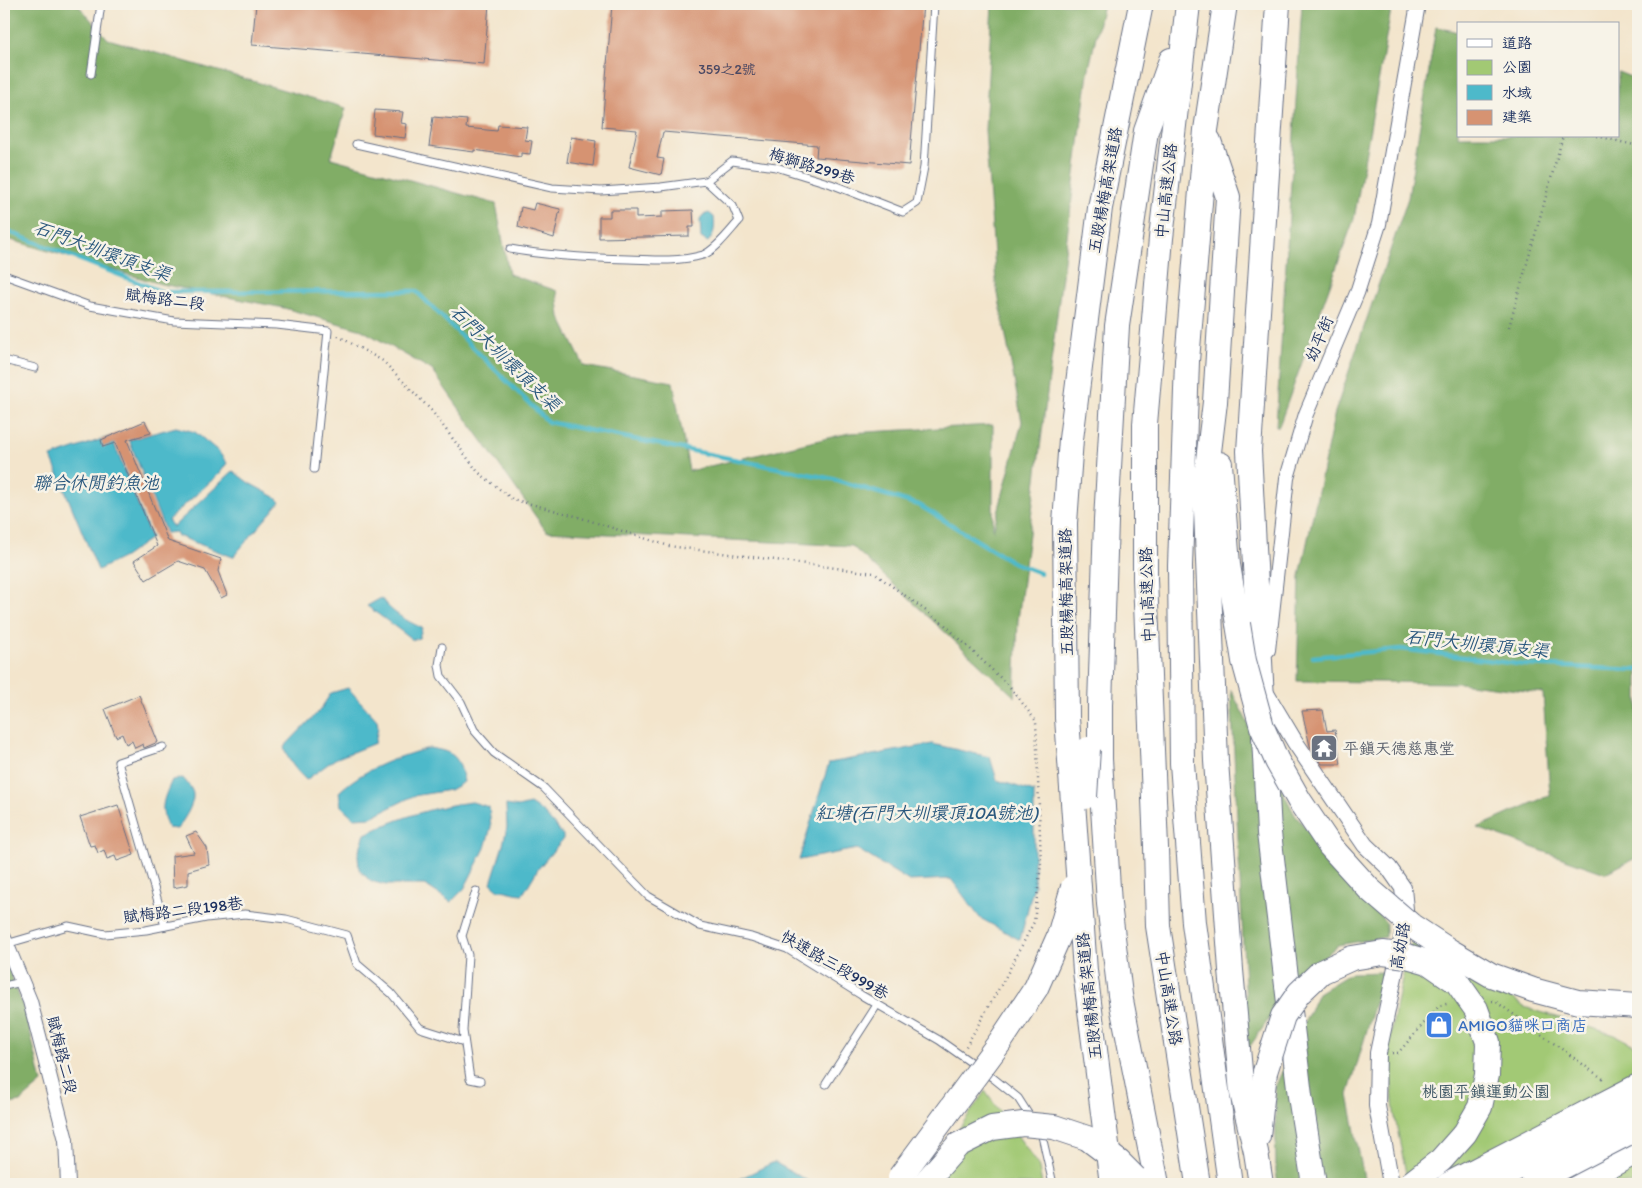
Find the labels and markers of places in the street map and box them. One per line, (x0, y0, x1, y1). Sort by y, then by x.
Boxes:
temple icon: 平鎮天德慈惠堂 (1309, 733, 1339, 763)
place label: 平鎮天德慈惠堂 (1343, 739, 1455, 758)
shop icon: AMIGO貓咪口商店 (1424, 1010, 1454, 1040)
place label: AMIGO貓咪口商店 (1458, 1016, 1588, 1035)

